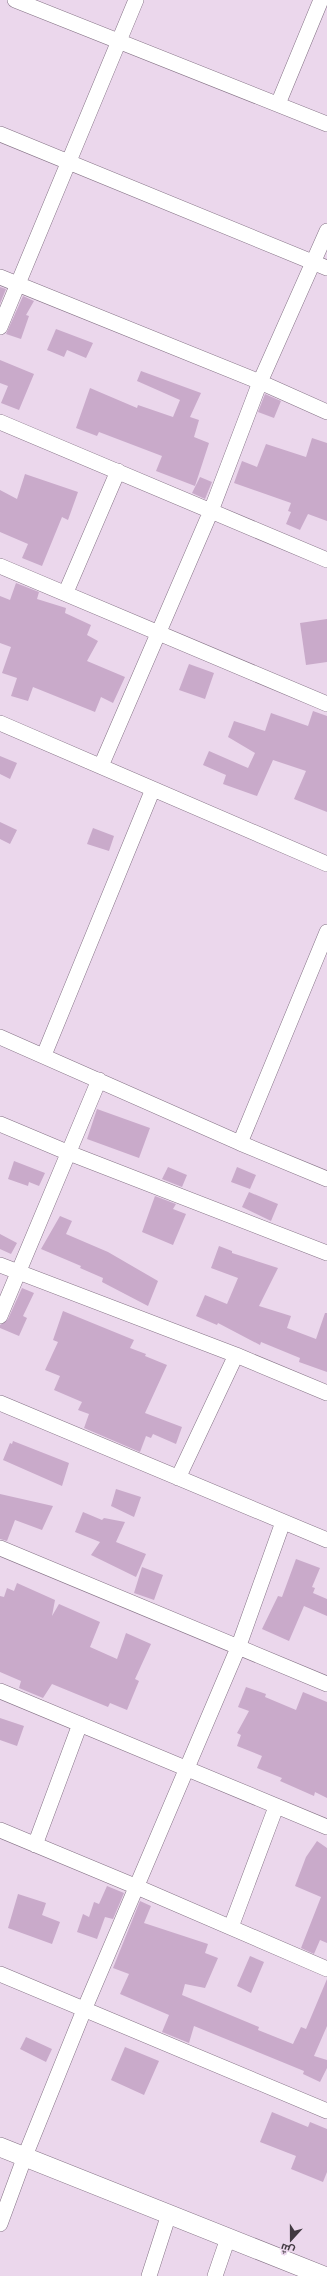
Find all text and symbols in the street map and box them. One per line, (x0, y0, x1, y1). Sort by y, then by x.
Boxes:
north arrow (271, 2220, 311, 2260)
text: ش (279, 2240, 297, 2257)

